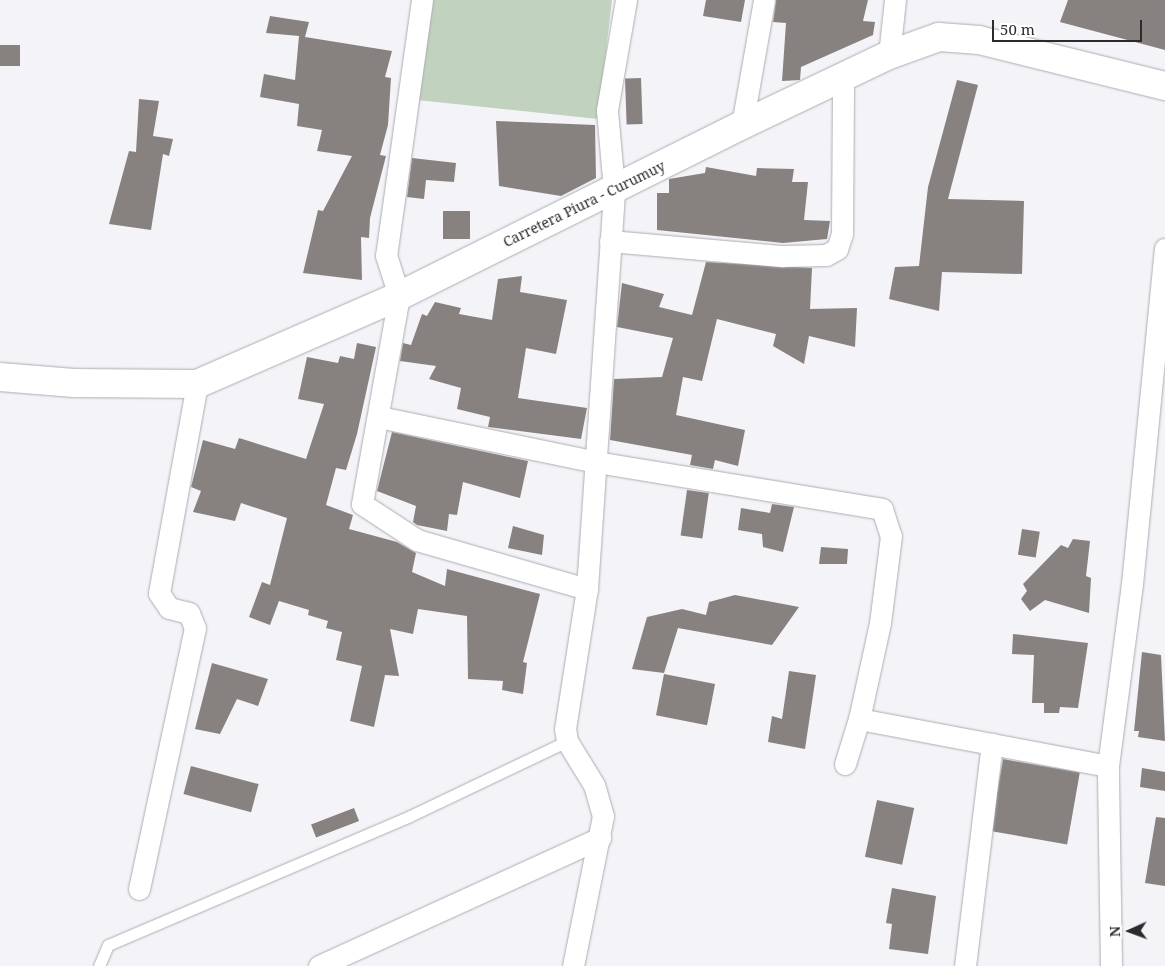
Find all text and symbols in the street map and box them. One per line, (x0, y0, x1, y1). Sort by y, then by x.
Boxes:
scale bar (995, 10, 1145, 42)
text: 50 m (1000, 19, 1035, 39)
street label: Carretera Piura - Curumuy (500, 157, 668, 251)
north arrow (1105, 906, 1155, 956)
text: N (1105, 926, 1124, 937)

